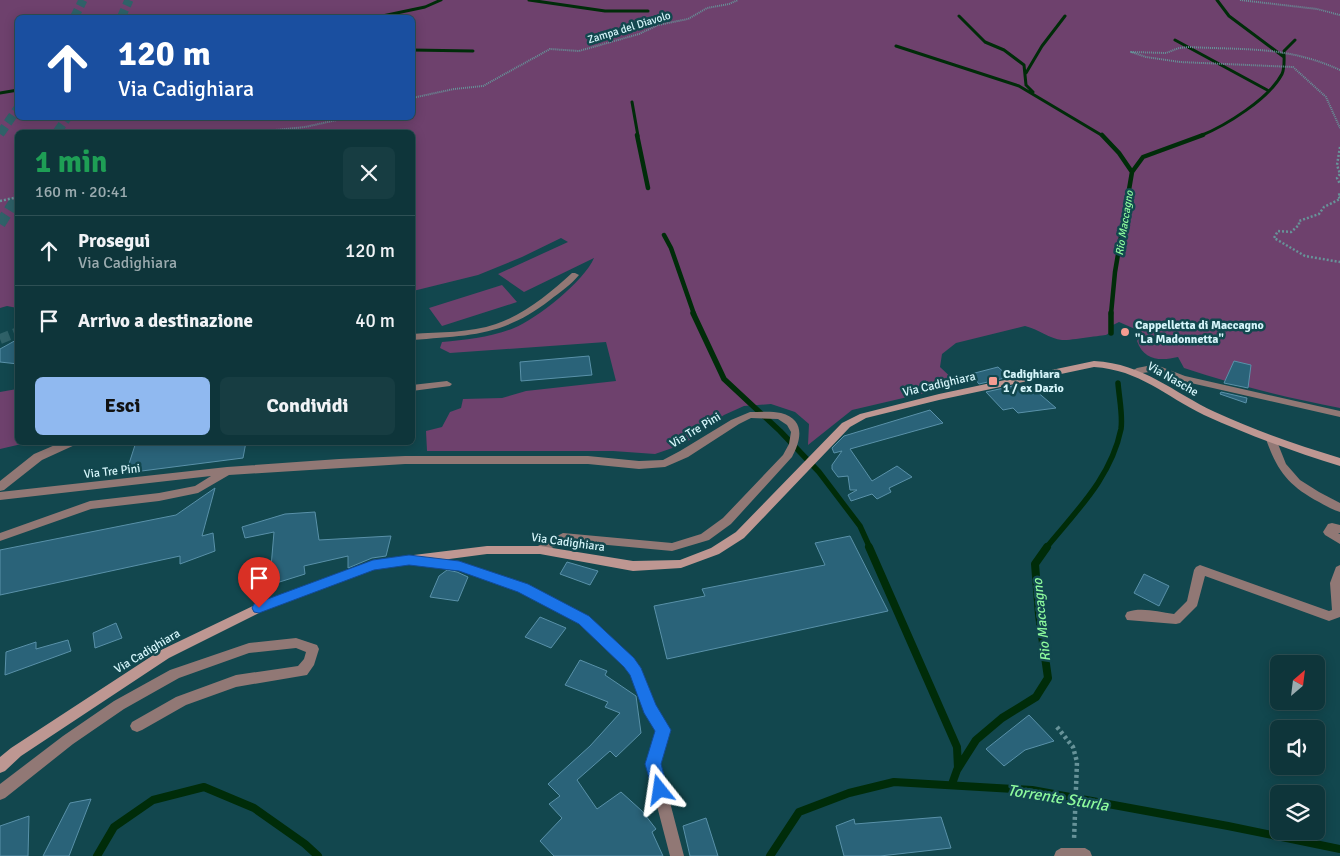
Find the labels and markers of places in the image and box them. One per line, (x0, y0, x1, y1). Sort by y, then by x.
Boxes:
place label: Cappelletta di Maccagno "La Madonnetta" (1135, 318, 1264, 347)
marker: Cappelletta di Maccagno "La Madonnetta" (1119, 326, 1131, 338)
place label: Cadighiara 1 / ex Dazio (1003, 367, 1064, 396)
marker: Cadighiara 1 / ex Dazio (987, 375, 999, 387)
pin (238, 557, 280, 608)

